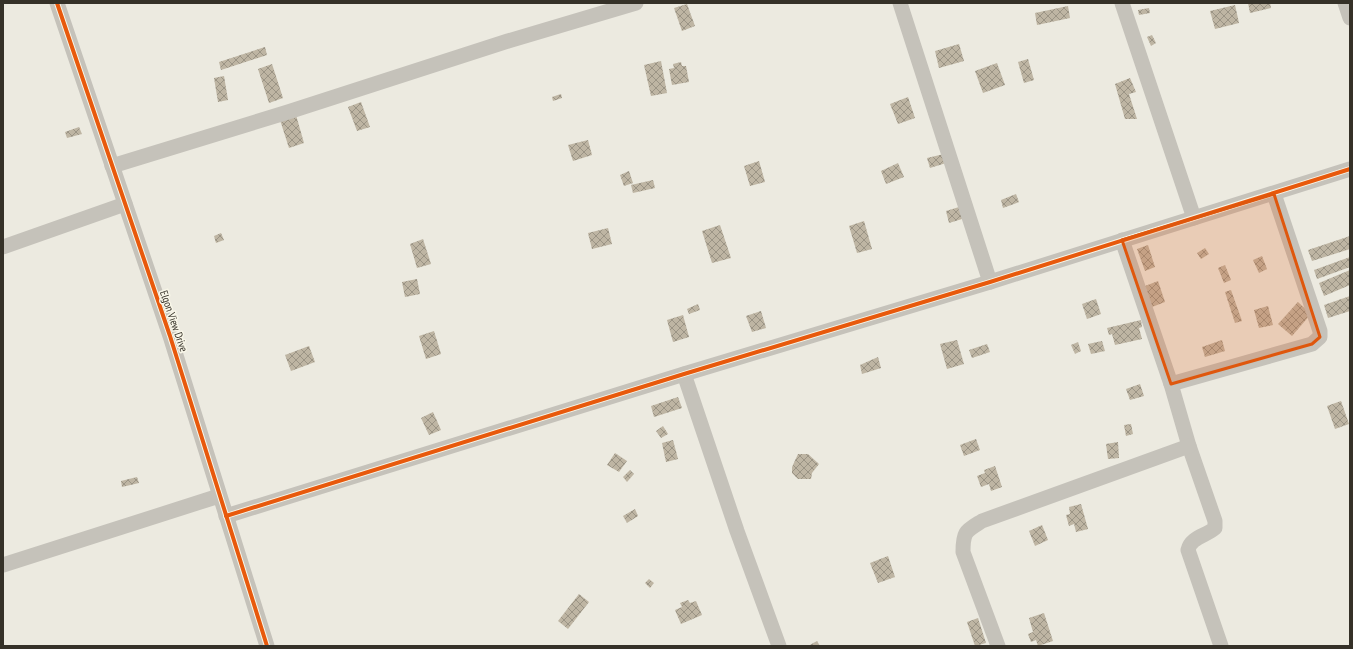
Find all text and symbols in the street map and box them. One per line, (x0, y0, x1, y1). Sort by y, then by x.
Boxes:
street label: Elgon View Drive (157, 288, 191, 354)

